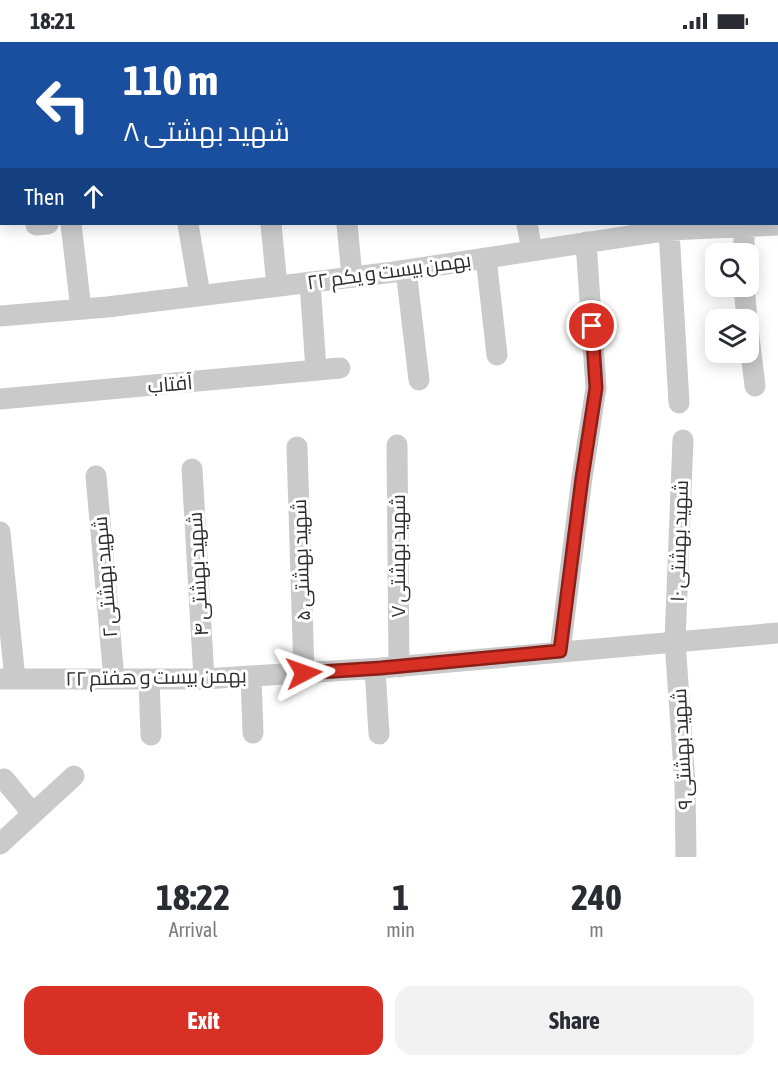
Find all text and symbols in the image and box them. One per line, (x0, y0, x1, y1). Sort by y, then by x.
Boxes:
text: 18:21 (30, 8, 75, 34)
text: 110 m (123, 56, 218, 104)
icon: left (24, 66, 102, 144)
text: شهید بهشتی ۸ (123, 116, 290, 147)
icon: ahead (77, 180, 110, 213)
text: Then (24, 184, 65, 210)
map controls (705, 243, 759, 363)
button: search (705, 243, 759, 297)
street label: ۲۲ بهمن بیست و یکم (305, 248, 473, 296)
pin (566, 300, 617, 351)
icon: arrive (575, 309, 608, 342)
button: layers (705, 309, 759, 363)
street label: آفتاب (146, 370, 194, 397)
street label: شهید بهشتی ۱۰ (665, 479, 694, 603)
street label: شهید بهشتی ۷ (386, 494, 411, 618)
street label: شهید بهشتی ۵ (287, 499, 316, 621)
street label: شهید بهشتی ۴ (183, 511, 214, 637)
street label: شهید بهشتی ۲ (88, 515, 123, 639)
position arrow (272, 641, 336, 705)
street label: ۲۲ بهمن بیست و هفتم (65, 663, 247, 693)
street label: شهید بهشتی ۹ (667, 688, 698, 810)
text: 18:22 (156, 876, 230, 918)
text: 1 (392, 876, 409, 918)
text: 240 (571, 876, 622, 918)
text: Arrival (169, 918, 218, 941)
text: min (386, 918, 415, 941)
text: m (589, 918, 604, 941)
button: Exit (24, 986, 383, 1055)
button: Share (395, 986, 754, 1055)

